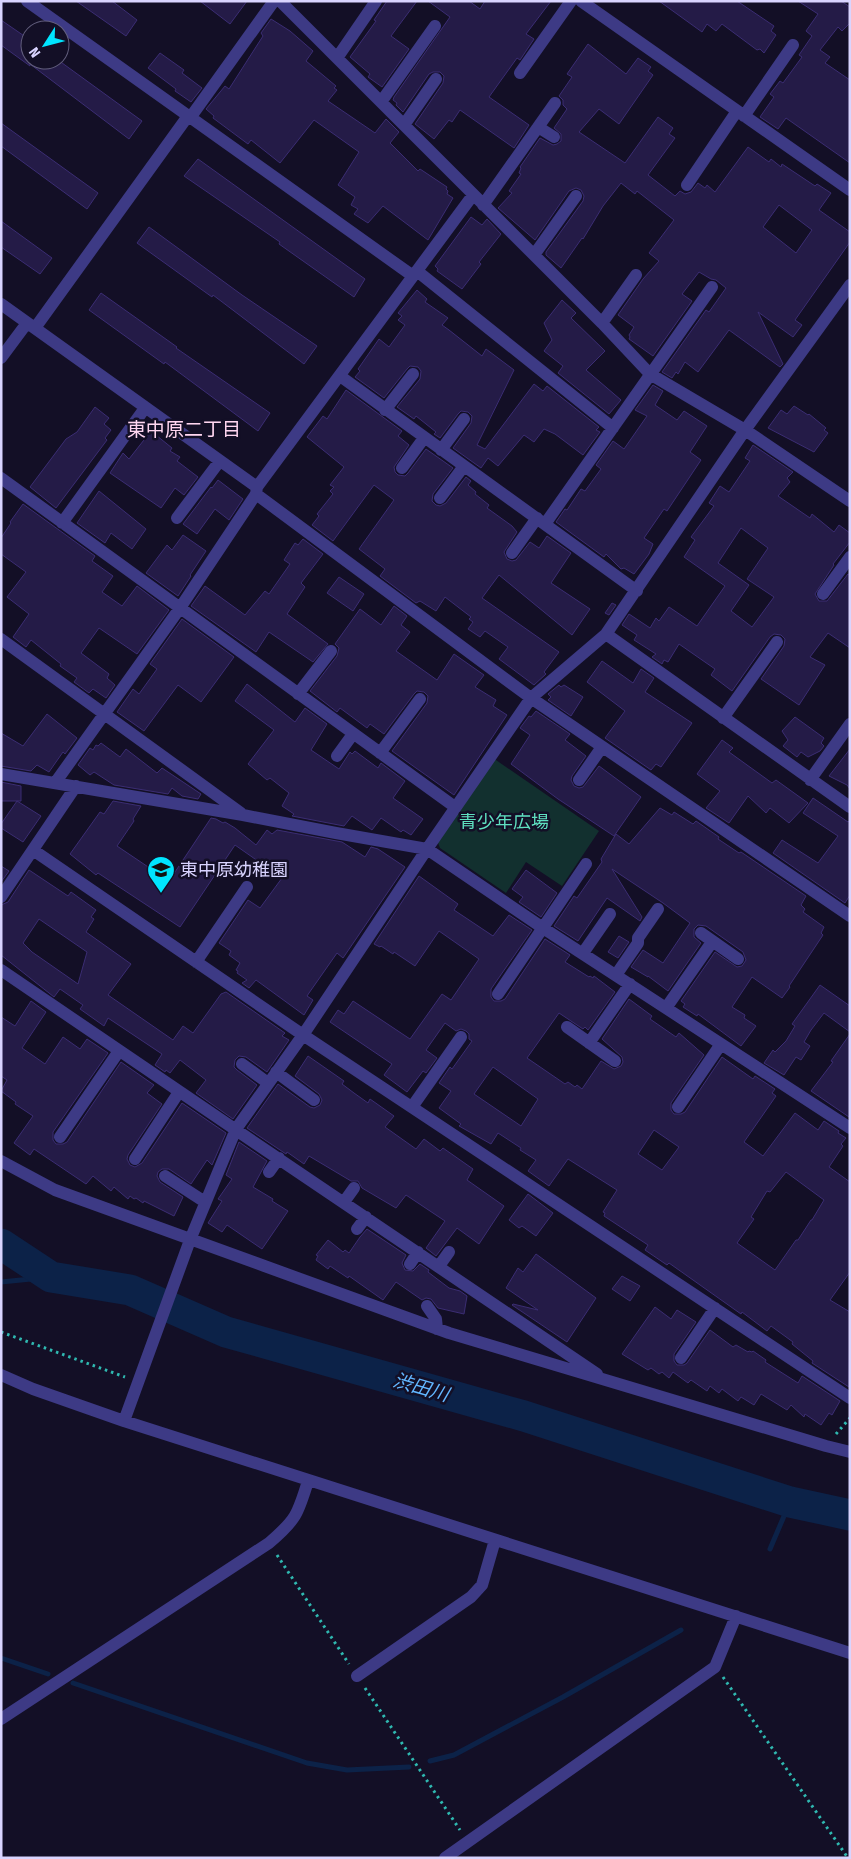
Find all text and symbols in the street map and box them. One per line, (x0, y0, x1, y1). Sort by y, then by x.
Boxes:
north arrow (20, 20, 70, 70)
text: N (26, 44, 44, 61)
district label: 東中原二丁目 (127, 418, 241, 441)
park label: 青少年広場 (459, 811, 549, 833)
school or university icon: 東中原幼稚園 (146, 855, 176, 894)
place label: 東中原幼稚園 (180, 859, 288, 881)
water label: 渋田川 (390, 1369, 453, 1407)

